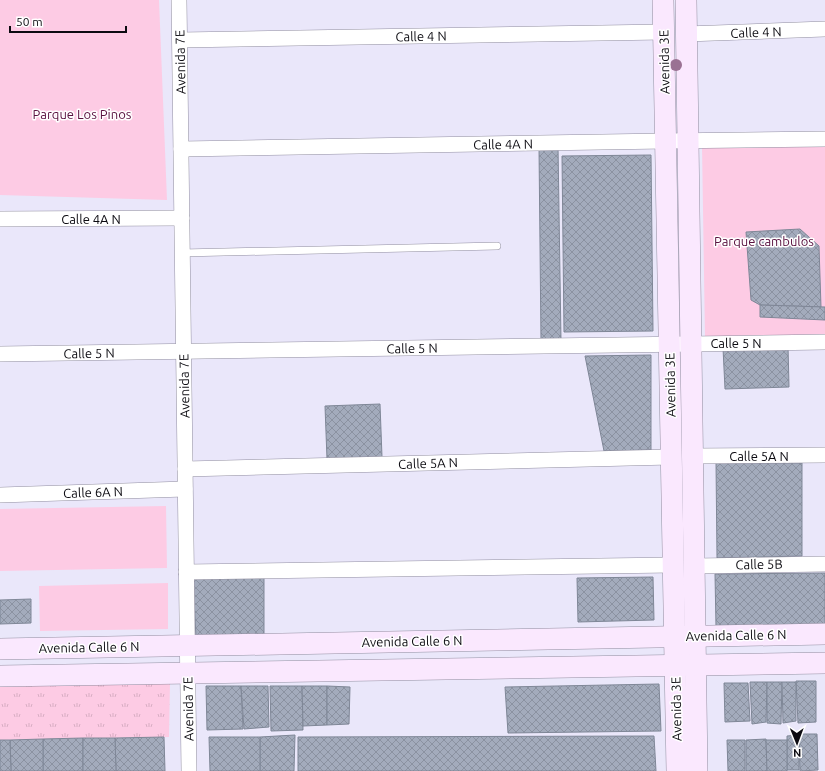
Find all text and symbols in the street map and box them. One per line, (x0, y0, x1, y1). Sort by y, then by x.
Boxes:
scale bar (10, 8, 126, 34)
text: 50 m (16, 15, 43, 28)
street label: Calle 4 N (730, 24, 782, 40)
street label: Calle 4 N (395, 29, 447, 43)
street label: Avenida 7E (172, 30, 188, 94)
street label: Avenida 3E (656, 30, 672, 94)
park label: Parque Los Pinos (33, 107, 132, 121)
street label: Calle 4A N (473, 136, 533, 152)
street label: Calle 4A N (61, 212, 121, 226)
park label: Parque cambulos (714, 234, 814, 248)
street label: Calle 5 N (710, 336, 762, 350)
street label: Calle 5 N (386, 341, 438, 355)
street label: Calle 5 N (63, 346, 115, 360)
street label: Avenida 3E (662, 353, 678, 417)
street label: Avenida 7E (176, 354, 192, 418)
street label: Calle 5A N (729, 449, 789, 463)
street label: Calle 5A N (398, 455, 458, 471)
street label: Calle 6A N (63, 484, 123, 500)
street label: Calle 5B (735, 557, 783, 571)
street label: Avenida Calle 6 N (685, 627, 787, 643)
street label: Avenida Calle 6 N (361, 633, 463, 649)
street label: Avenida Calle 6 N (38, 639, 140, 655)
street label: Avenida 7E (180, 677, 196, 741)
street label: Avenida 3E (668, 677, 684, 741)
north arrow (777, 723, 817, 763)
text: N (793, 747, 801, 759)

